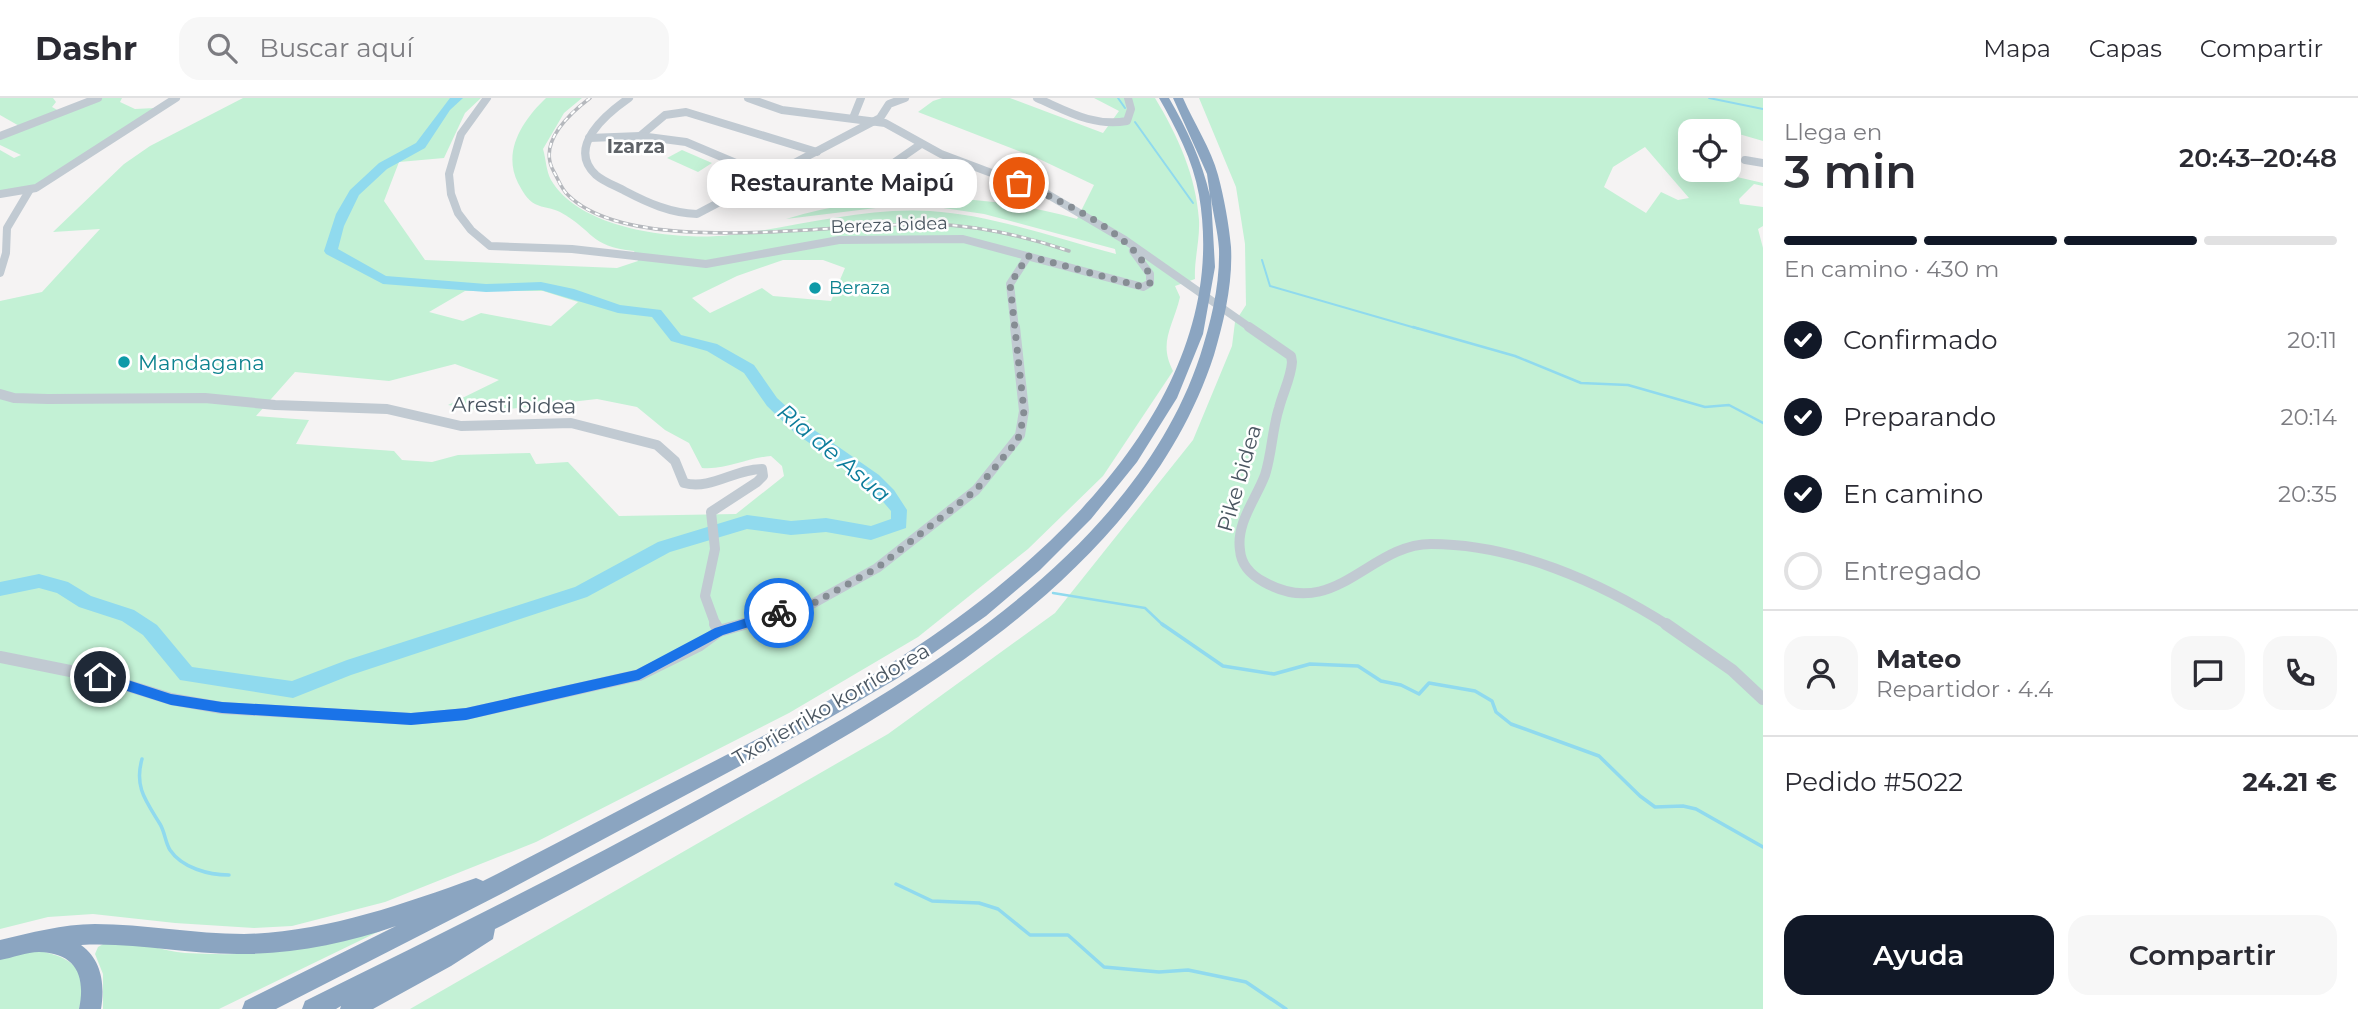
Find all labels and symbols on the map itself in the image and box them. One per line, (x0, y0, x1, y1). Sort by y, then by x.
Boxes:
district label: Izarza (607, 135, 665, 158)
pin (989, 153, 1049, 213)
callout: Restaurante Maipú (708, 158, 977, 208)
street label: Bereza bidea (830, 212, 948, 238)
place label: Beraza (829, 277, 890, 299)
marker: Beraza (807, 280, 823, 296)
place label: Mandagana (138, 350, 265, 375)
marker: Mandagana (116, 354, 132, 370)
street label: Aresti bidea (451, 391, 577, 419)
water label: Ría de Asua (772, 398, 896, 508)
street label: Pike bidea (1212, 422, 1266, 534)
courier (744, 578, 814, 648)
street label: Txorierriko korridorea (728, 638, 934, 770)
pin (70, 647, 130, 707)

